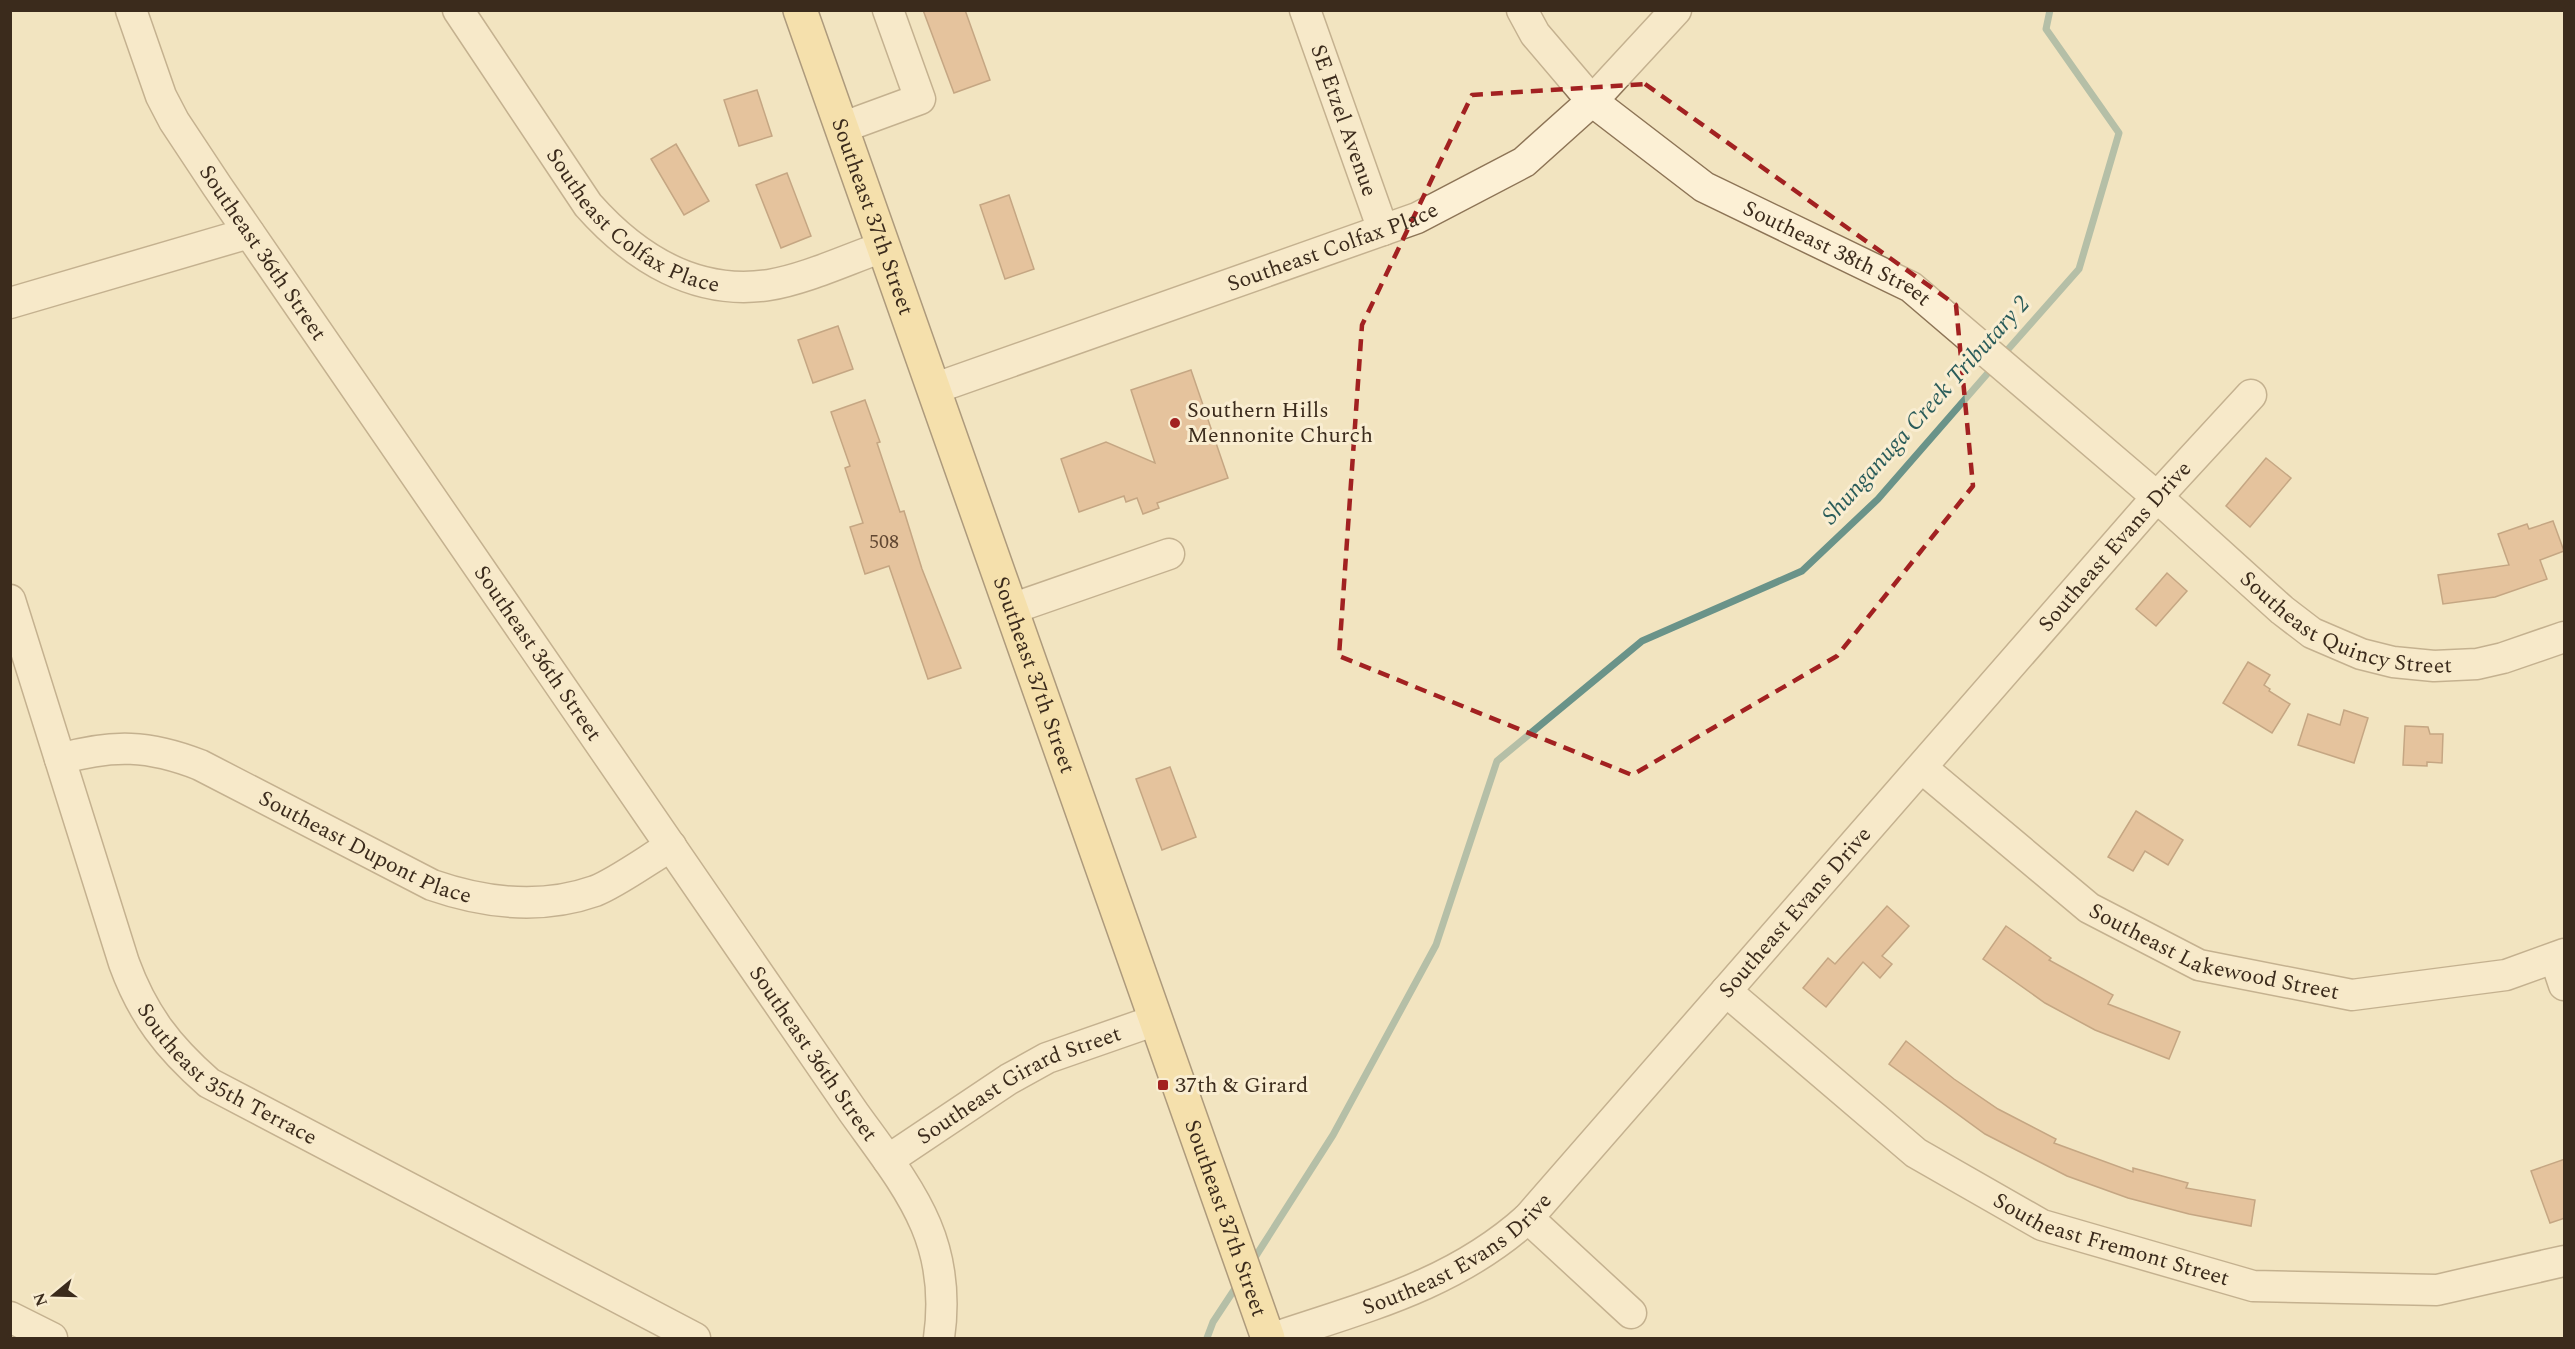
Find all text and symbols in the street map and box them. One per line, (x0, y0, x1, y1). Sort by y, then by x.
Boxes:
street label: SE Etzel Avenue (1302, 40, 1386, 201)
street label: Southeast 37th Street (823, 113, 923, 320)
street label: Southeast Colfax Place (538, 141, 722, 301)
street label: Southeast 36th Street (191, 158, 335, 347)
street label: Southeast 38th Street (1737, 192, 1939, 314)
street label: Southeast Colfax Place (1222, 193, 1444, 300)
water label: Shunganuga Creek Tributary 2 (1813, 287, 2039, 533)
place label: Southern Hills Mennonite Church (1187, 394, 1373, 452)
marker: Southern Hills Mennonite Church (1168, 416, 1182, 430)
street label: Southeast Evans Drive (2030, 453, 2199, 639)
house number: 508 (869, 527, 899, 557)
street label: Southeast 36th Street (466, 558, 610, 748)
street label: Southeast Quincy Street (2232, 563, 2453, 683)
street label: Southeast 37th Street (984, 572, 1084, 778)
street label: Southeast Dupont Place (253, 782, 475, 912)
street label: Southeast Evans Drive (1711, 819, 1879, 1005)
street label: Southeast Lakewood Street (2083, 894, 2342, 1009)
street label: Southeast 36th Street (741, 959, 886, 1149)
street label: Southeast 35th Terrace (129, 996, 323, 1154)
street label: Southeast Girard Street (910, 1017, 1126, 1153)
place label: 37th & Girard (1175, 1069, 1308, 1102)
marker: 37th & Girard (1156, 1078, 1170, 1092)
street label: Southeast 37th Street (1176, 1115, 1276, 1321)
street label: Southeast Fremont Street (1987, 1184, 2233, 1295)
street label: Southeast Evans Drive (1357, 1185, 1560, 1324)
north arrow (24, 1265, 84, 1325)
text: N (27, 1289, 54, 1310)

